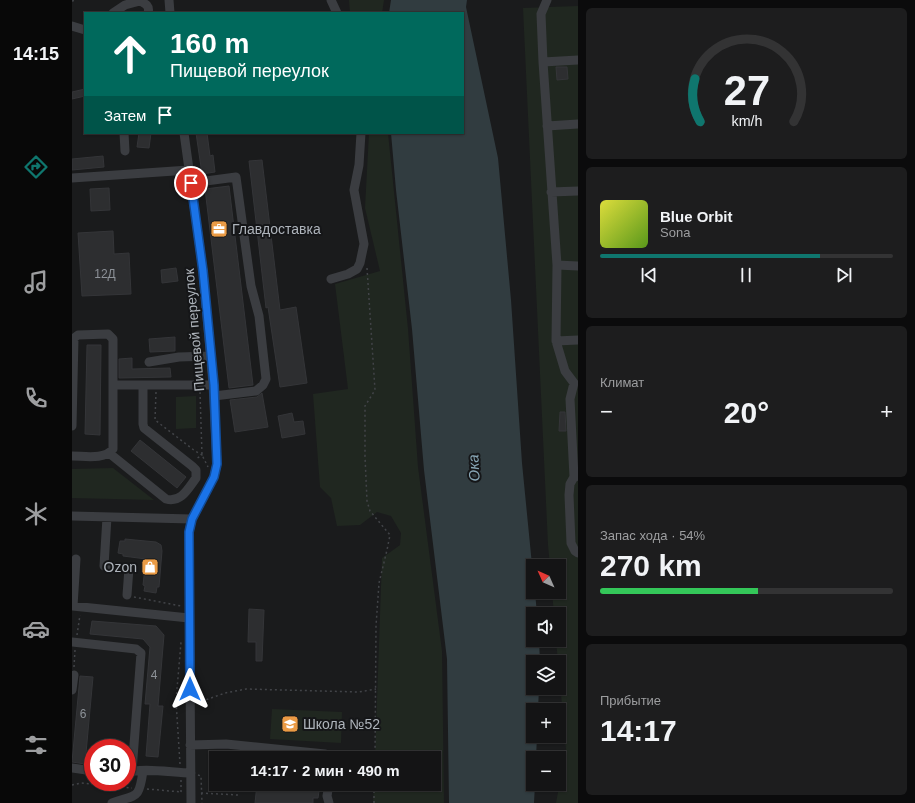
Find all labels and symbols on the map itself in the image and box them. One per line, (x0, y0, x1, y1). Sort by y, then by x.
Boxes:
pin (174, 166, 208, 200)
office icon: Главдоставка (209, 219, 229, 239)
place label: Главдоставка (232, 221, 321, 237)
house number: 12Д (94, 267, 116, 281)
street label: Пищевой переулок (181, 267, 207, 392)
water label: Ока (464, 454, 483, 482)
shop icon: Ozon (140, 557, 160, 577)
place label: Ozon (104, 559, 137, 575)
north arrow (526, 559, 566, 599)
house number: 4 (151, 668, 158, 682)
position arrow (169, 668, 211, 710)
house number: 6 (80, 707, 87, 721)
school or university icon: Школа №52 (280, 714, 300, 734)
place label: Школа №52 (303, 716, 380, 732)
speed limit sign: 30 (84, 739, 136, 791)

